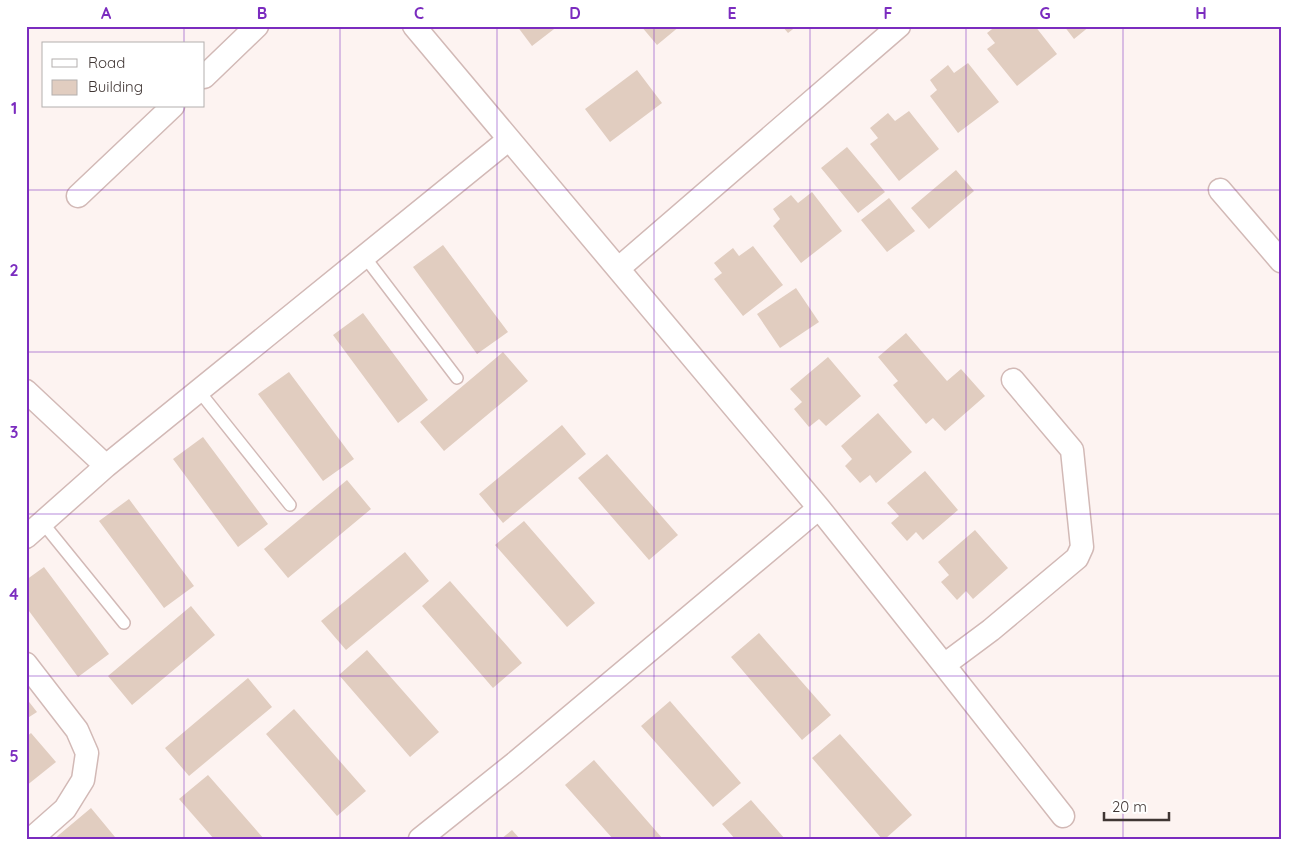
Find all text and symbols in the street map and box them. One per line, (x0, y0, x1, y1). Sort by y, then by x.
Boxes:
text: A (101, 3, 112, 23)
text: B (257, 3, 267, 23)
text: C (414, 3, 424, 23)
text: D (569, 3, 581, 23)
text: E (727, 3, 737, 23)
text: F (884, 3, 893, 23)
text: G (1039, 3, 1051, 23)
text: H (1195, 3, 1207, 23)
legend (42, 42, 205, 108)
text: Road (88, 53, 125, 72)
text: Building (88, 77, 143, 96)
text: 1 (11, 98, 17, 118)
text: 2 (9, 260, 19, 280)
text: 3 (10, 422, 18, 442)
text: 4 (9, 584, 19, 604)
text: 5 (9, 746, 19, 766)
scale bar (1104, 790, 1170, 822)
text: 20 m (1112, 797, 1147, 816)

